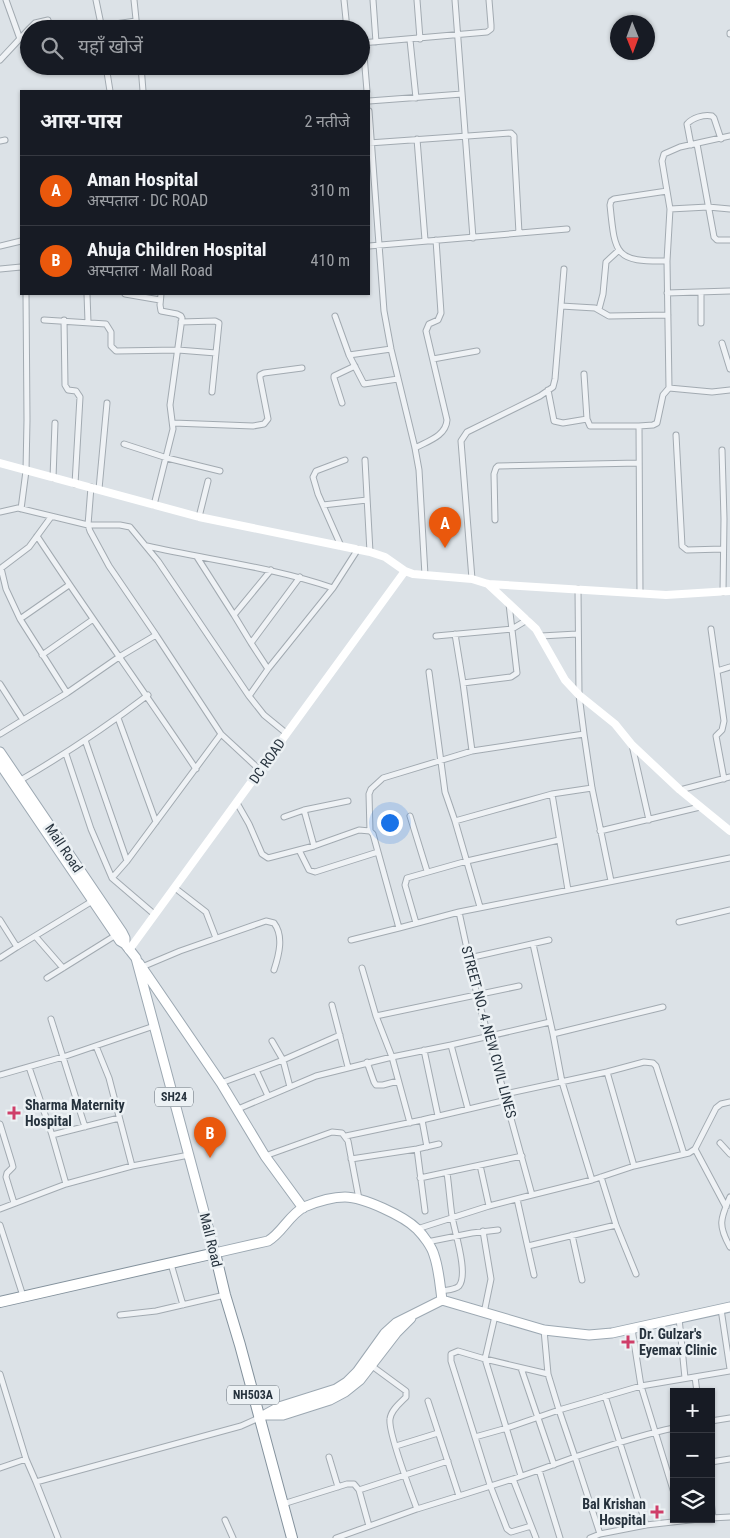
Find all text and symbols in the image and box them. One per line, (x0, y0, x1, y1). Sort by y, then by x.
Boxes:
north arrow (610, 15, 655, 60)
search box (20, 20, 370, 75)
icon: search (38, 34, 66, 62)
text: यहाँ खोजें (78, 35, 143, 58)
text: आस-पास (40, 109, 122, 133)
text: 2 नतीजे (304, 112, 350, 131)
text: Aman Hospital (87, 168, 198, 191)
text: A (51, 181, 61, 200)
text: 310 m (311, 181, 350, 200)
text: अस्पताल · DC ROAD (87, 191, 208, 210)
text: Ahuja Children Hospital (87, 238, 267, 261)
text: B (52, 251, 60, 270)
text: 410 m (311, 251, 350, 270)
text: अस्पताल · Mall Road (87, 261, 213, 280)
pin: A (429, 507, 461, 548)
street label: DC ROAD (246, 736, 288, 786)
your location (377, 810, 403, 836)
street label: Mall Road (42, 821, 86, 875)
street label: STREET NO. 4 ,NEW CIVIL LINES (458, 944, 520, 1120)
road number: SH24 (155, 1088, 193, 1106)
place label: Sharma Maternity Hospital (25, 1097, 125, 1129)
marker: Sharma Maternity Hospital (7, 1106, 21, 1120)
pin: B (194, 1117, 226, 1158)
street label: Mall Road (197, 1211, 225, 1269)
place label: Dr. Gulzar's Eyemax Clinic (639, 1326, 718, 1358)
marker: Dr. Gulzar's Eyemax Clinic (621, 1335, 635, 1349)
road number: NH503A (227, 1386, 279, 1404)
map controls (670, 1388, 715, 1523)
button: + (670, 1388, 715, 1433)
button: − (670, 1433, 715, 1478)
button: layers (670, 1478, 715, 1523)
place label: Bal Krishan Hospital (582, 1496, 646, 1528)
marker: Bal Krishan Hospital (650, 1505, 664, 1519)

